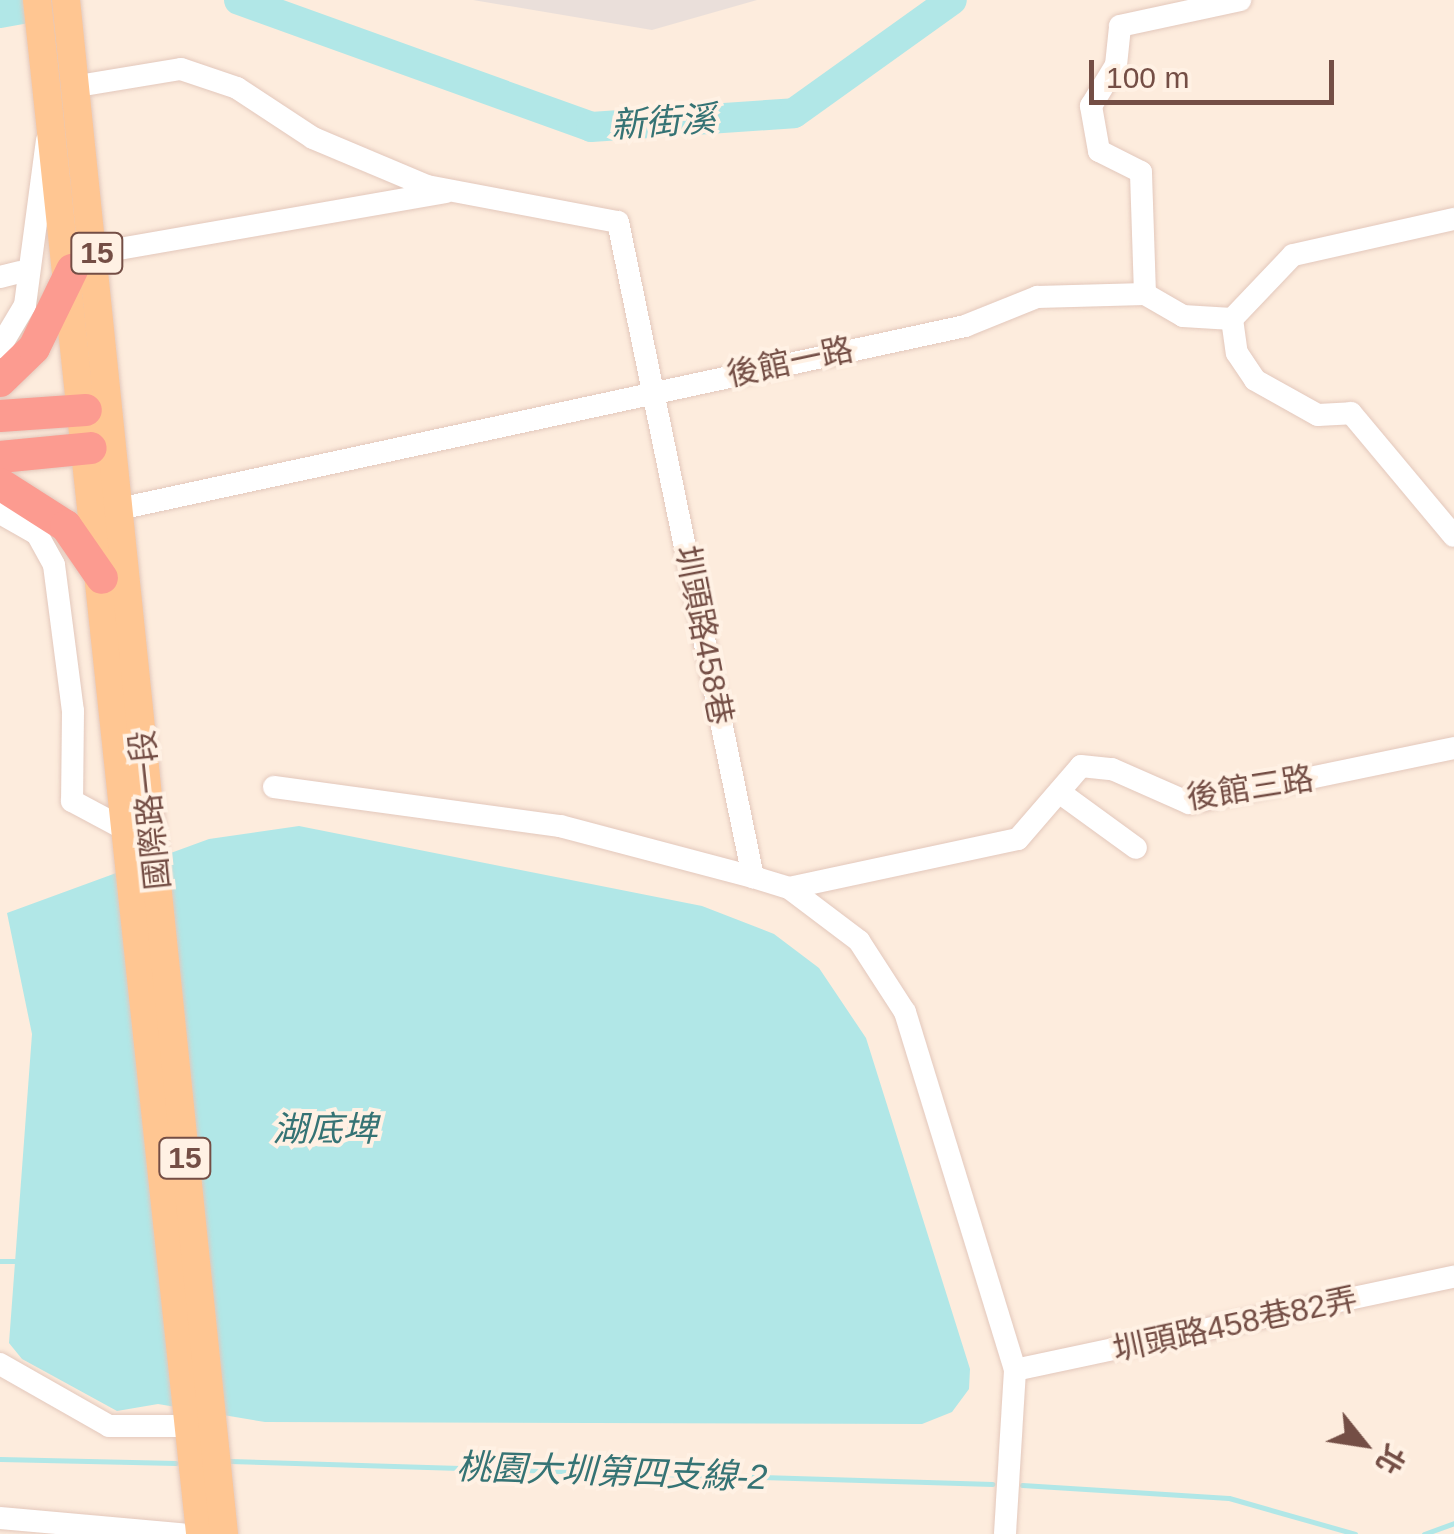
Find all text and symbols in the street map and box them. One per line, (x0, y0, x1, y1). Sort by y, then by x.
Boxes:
scale bar (1094, 40, 1339, 102)
text: 100 m (1106, 61, 1189, 94)
water label: 新街溪 (609, 97, 717, 147)
road number: 15 (70, 228, 124, 278)
street label: 後館一路 (723, 330, 857, 394)
street label: 圳頭路458巷 (668, 542, 740, 728)
street label: 國際路一段 (123, 728, 177, 892)
street label: 後館三路 (1184, 759, 1316, 817)
water label: 湖底埤 (273, 1108, 377, 1150)
road number: 15 (158, 1133, 212, 1183)
street label: 圳頭路458巷82弄 (1109, 1279, 1361, 1369)
north arrow (1314, 1394, 1414, 1494)
text: 北 (1370, 1439, 1411, 1479)
water label: 桃園大圳第四支線-2 (456, 1446, 768, 1498)

